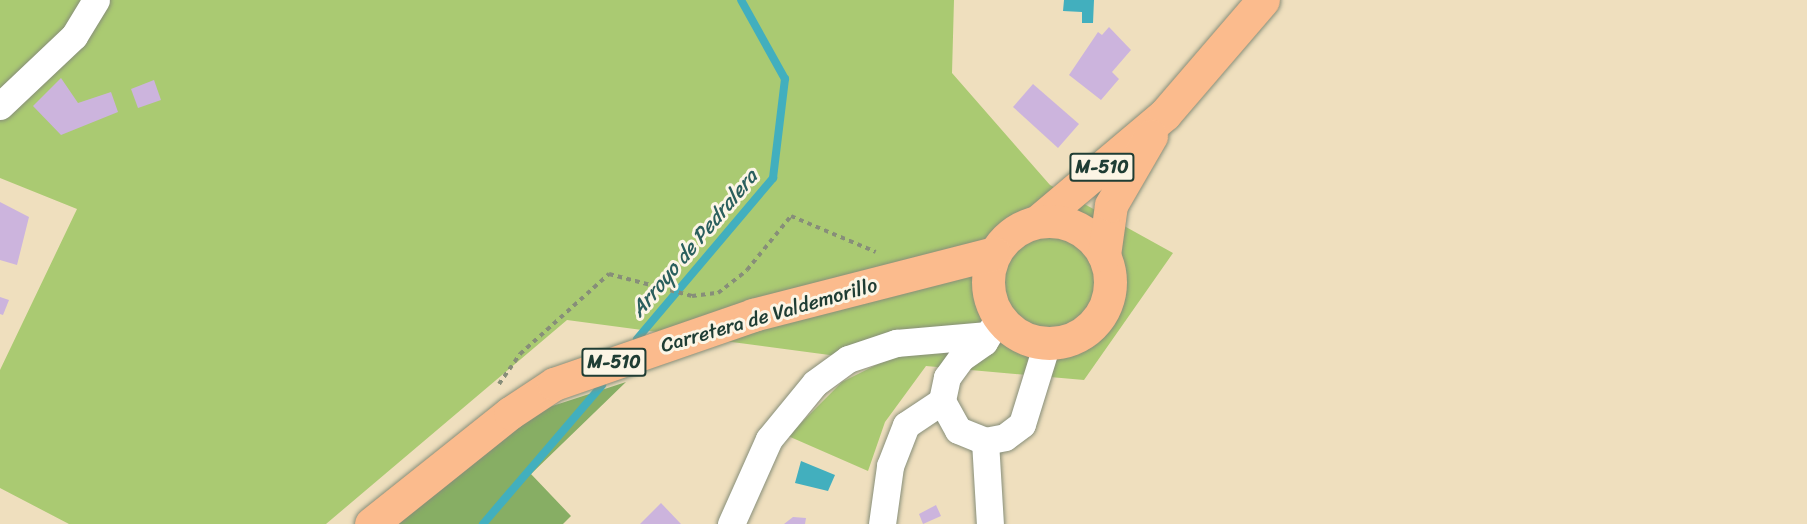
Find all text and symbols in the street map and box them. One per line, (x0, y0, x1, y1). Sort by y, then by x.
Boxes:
road number: M-510 (1069, 152, 1135, 182)
water label: Arroyo de Pedralera (625, 164, 763, 322)
street label: Carretera de Valdemorillo (658, 273, 880, 357)
road number: M-510 (581, 347, 647, 377)

